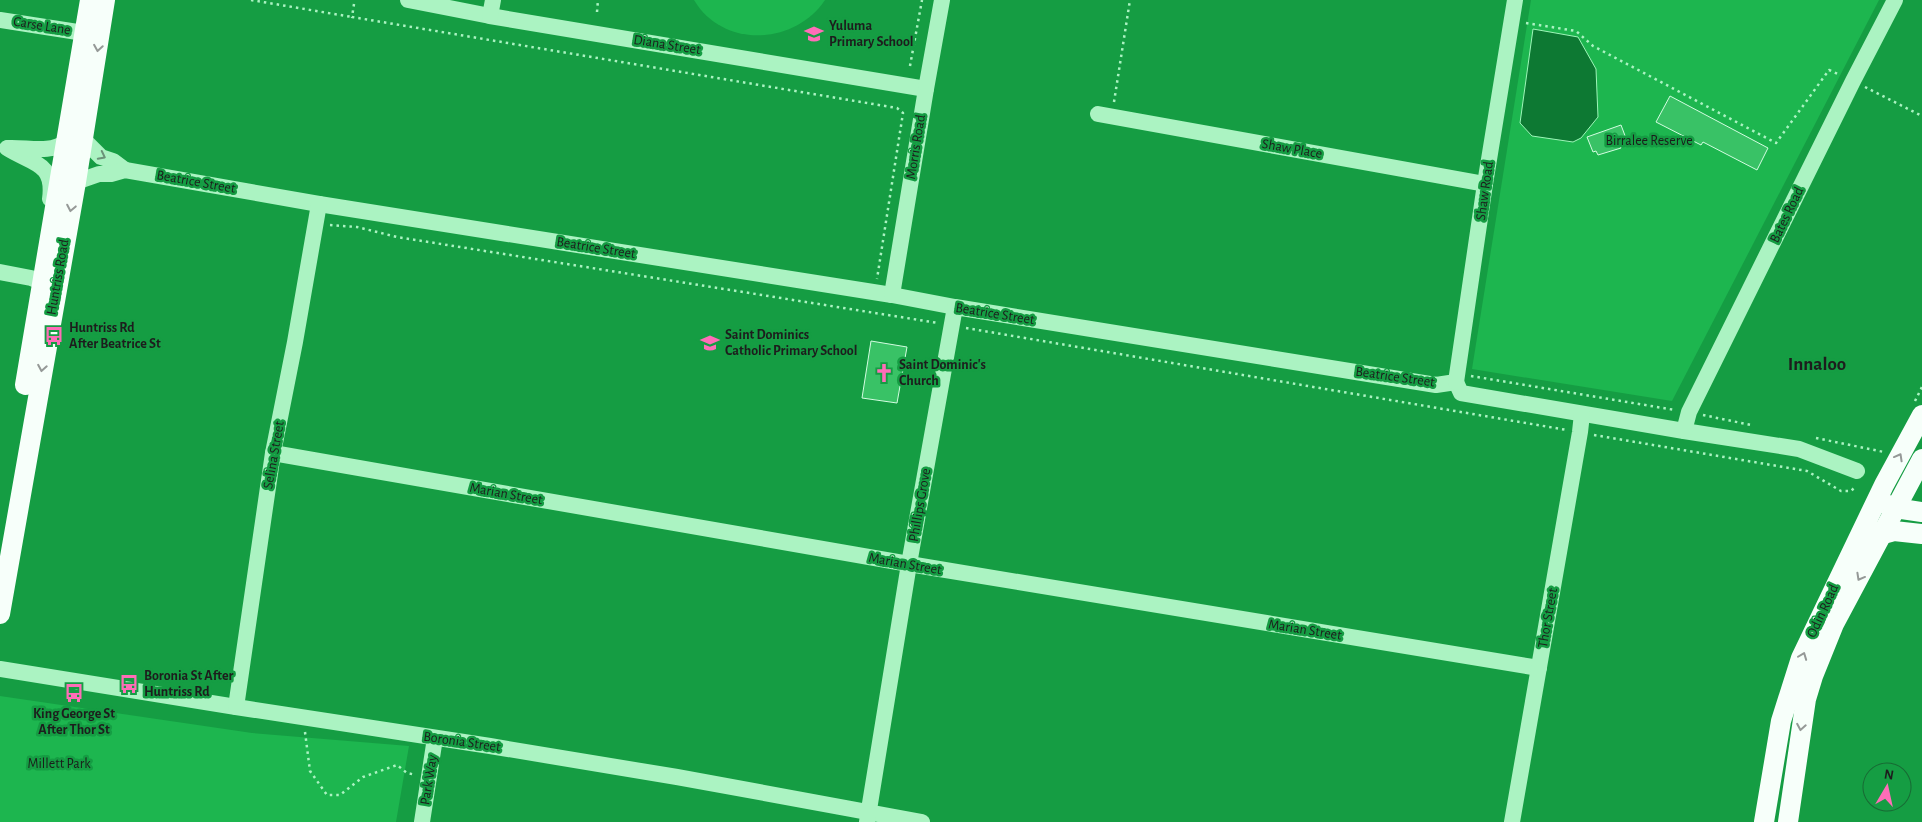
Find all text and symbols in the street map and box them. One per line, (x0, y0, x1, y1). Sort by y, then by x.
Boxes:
street label: Carse Lane (12, 15, 72, 37)
place label: Yuluma Primary School (829, 19, 914, 49)
school or university icon: Yuluma Primary School (803, 23, 825, 45)
street label: Diana Street (632, 33, 702, 57)
one-way arrow (93, 44, 103, 52)
street label: Morris Road (904, 114, 928, 180)
park label: Birralee Reserve (1605, 134, 1693, 148)
street label: Shaw Place (1261, 137, 1323, 161)
one-way arrow (97, 150, 106, 160)
street label: Shaw Road (1474, 160, 1496, 222)
street label: Beatrice Street (155, 168, 237, 196)
street label: Bates Road (1768, 185, 1806, 245)
one-way arrow (66, 204, 77, 213)
street label: Beatrice Street (555, 235, 637, 261)
street label: Huntriss Road (44, 238, 72, 316)
street label: Beatrice Street (954, 301, 1036, 327)
place label: Huntriss Rd After Beatrice St (69, 321, 161, 351)
bus stop icon: Huntriss Rd After Beatrice St (43, 325, 65, 347)
place label: Saint Dominics Catholic Primary School (725, 328, 857, 358)
school or university icon: Saint Dominics Catholic Primary School (699, 332, 721, 354)
district label: Innaloo (1788, 355, 1846, 374)
place label: Saint Dominic's Church (899, 358, 986, 388)
church icon: Saint Dominic's Church (873, 362, 895, 384)
one-way arrow (38, 364, 48, 373)
street label: Beatrice Street (1355, 365, 1436, 390)
street label: Selina Street (261, 419, 287, 490)
one-way arrow (1893, 453, 1903, 462)
street label: Phillips Grove (907, 467, 933, 543)
street label: Marian Street (468, 481, 544, 507)
street label: Marian Street (867, 551, 943, 577)
one-way arrow (1856, 571, 1866, 580)
street label: Odin Road (1805, 582, 1841, 640)
street label: Thor Street (1536, 586, 1560, 649)
street label: Marian Street (1267, 617, 1343, 643)
one-way arrow (1797, 652, 1807, 661)
place label: Boronia St After Huntriss Rd (144, 669, 234, 699)
bus stop icon: Boronia St After Huntriss Rd (118, 673, 140, 695)
bus stop icon: King George St After Thor St (63, 682, 85, 704)
place label: King George St After Thor St (33, 707, 115, 737)
one-way arrow (1796, 723, 1807, 731)
street label: Boronia Street (423, 730, 502, 754)
street label: Park Way (418, 754, 440, 806)
park label: Millett Park (27, 757, 91, 771)
north arrow (1862, 762, 1912, 812)
text: N (1883, 767, 1895, 783)

